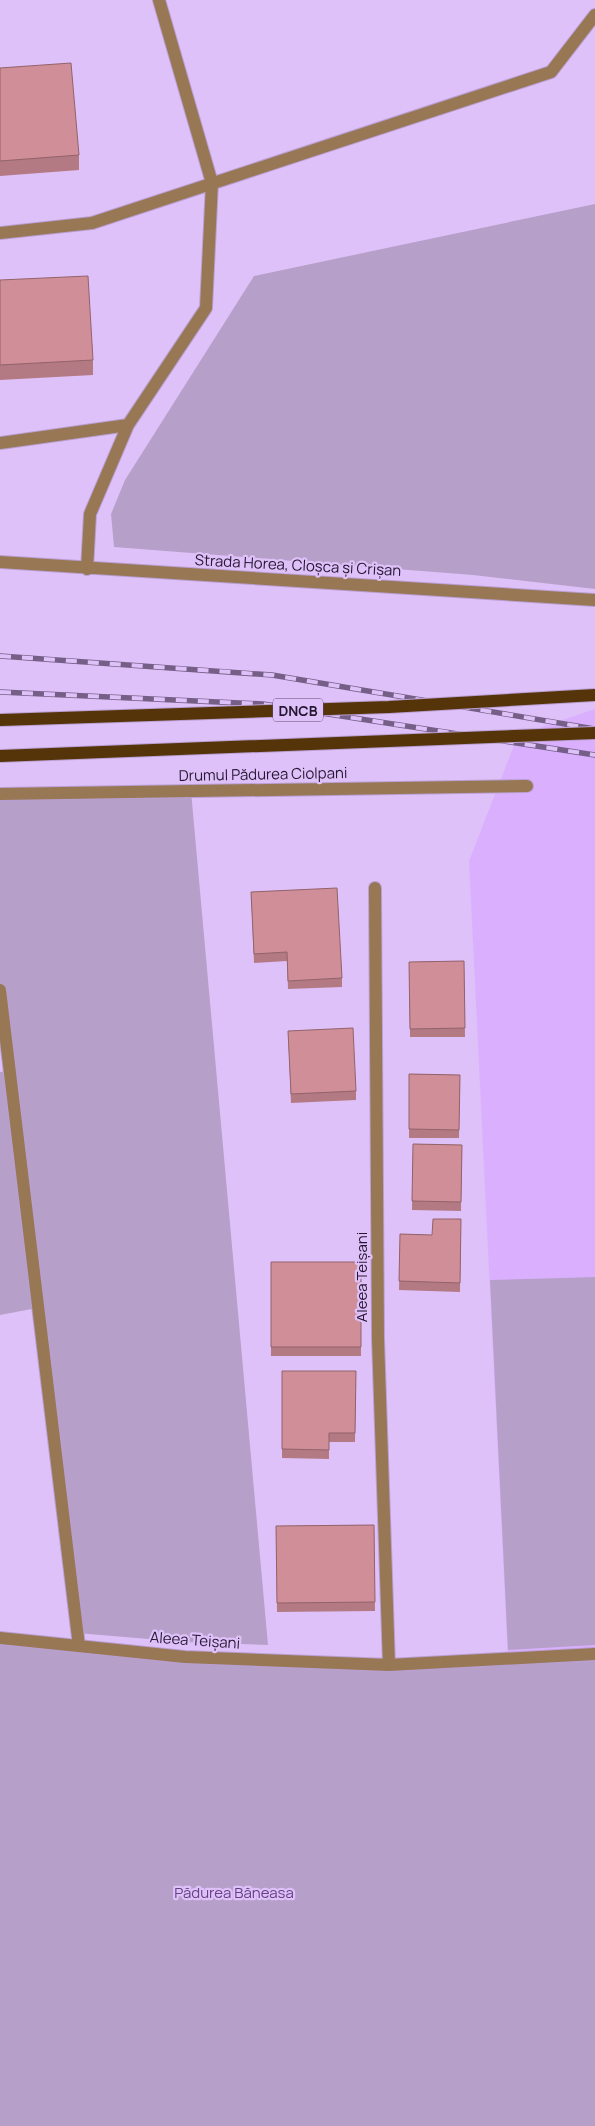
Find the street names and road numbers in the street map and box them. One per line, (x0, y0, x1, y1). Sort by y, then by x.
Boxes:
street label: Strada Horea, Cloșca și Crișan (194, 549, 402, 581)
road number: DNCB (273, 698, 323, 722)
street label: Drumul Pădurea Ciolpani (178, 762, 348, 786)
street label: Aleea Teișani (351, 1232, 372, 1322)
street label: Aleea Teișani (149, 1626, 241, 1654)

